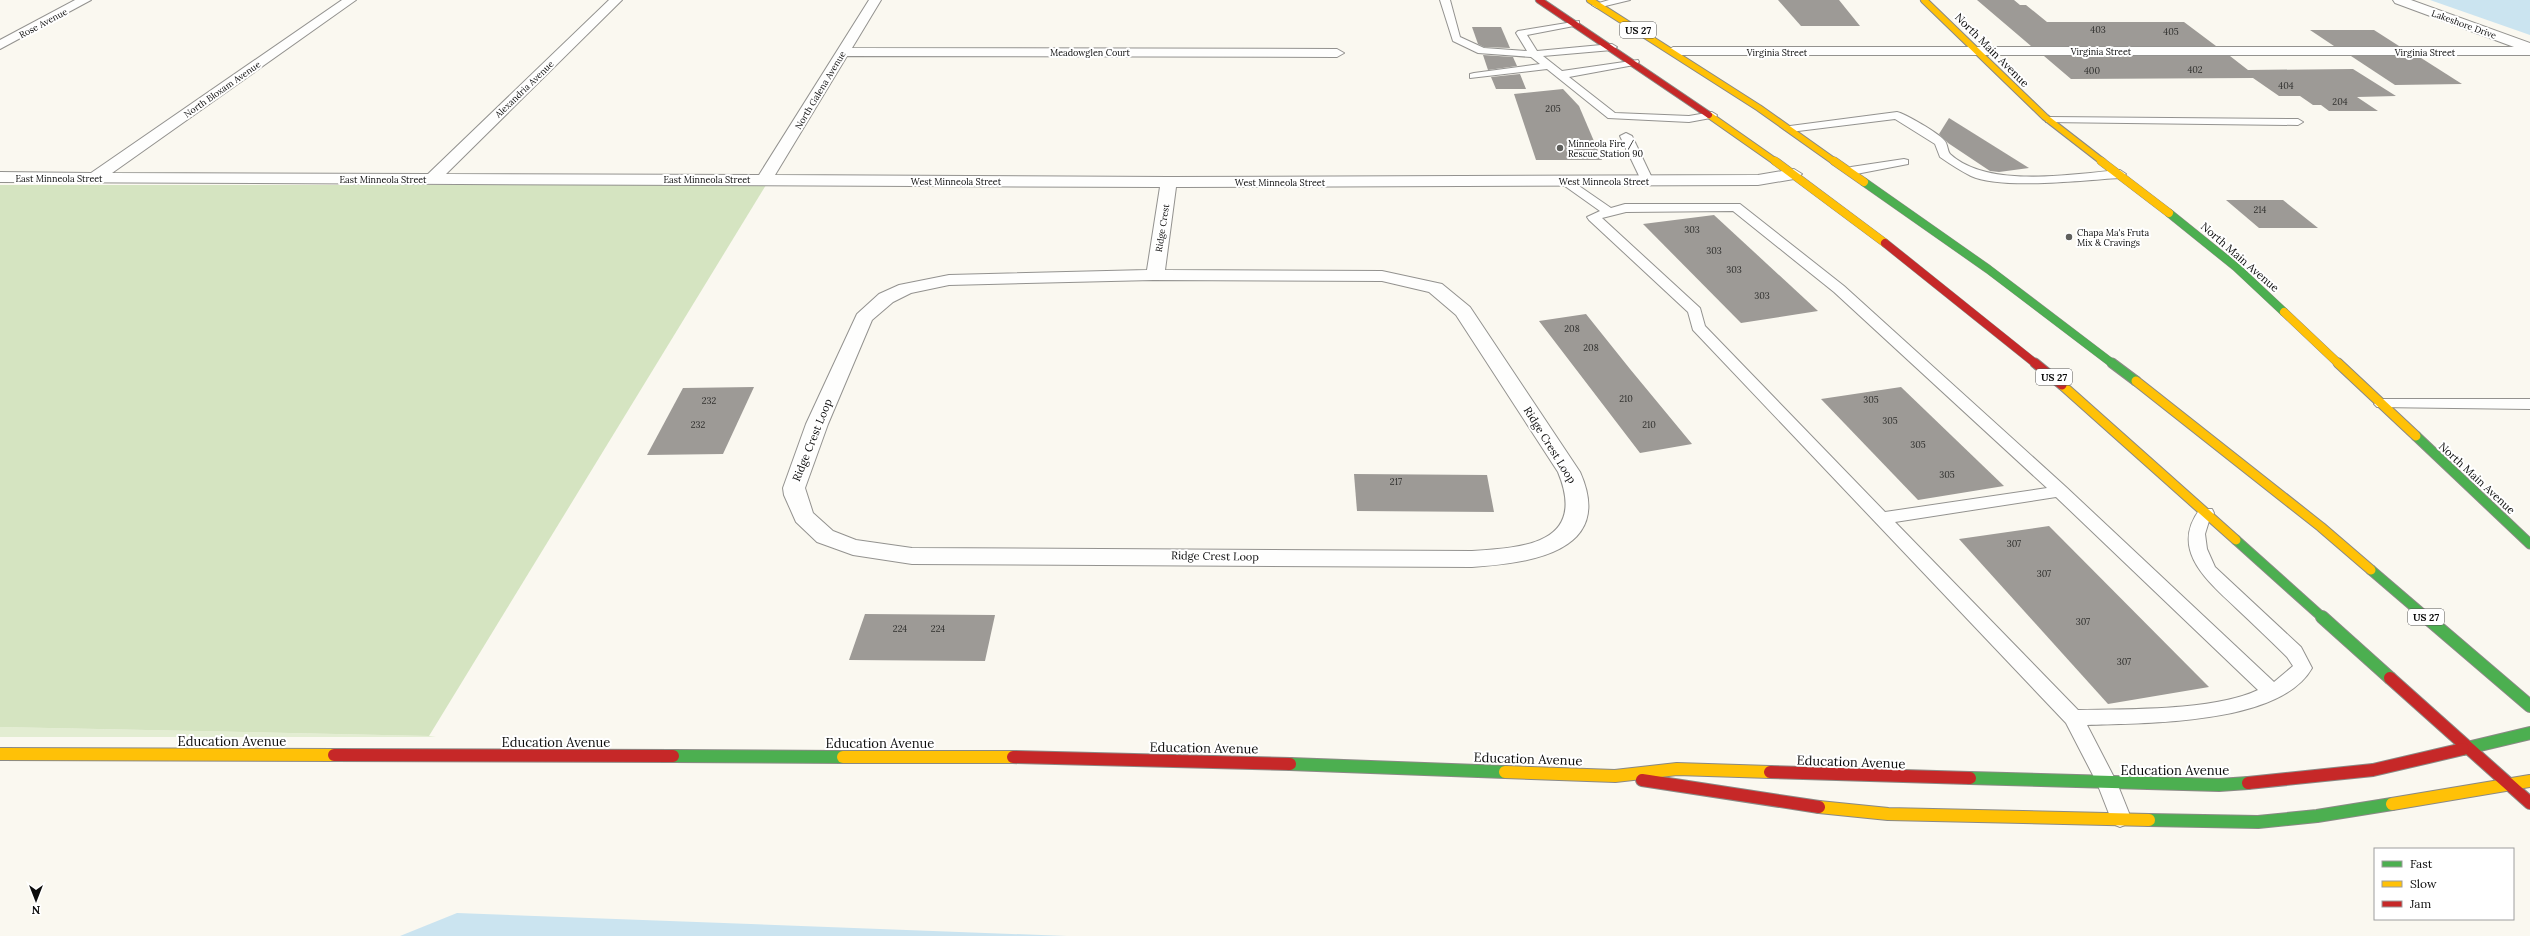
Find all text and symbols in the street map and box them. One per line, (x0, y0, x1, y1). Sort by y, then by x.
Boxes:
street label: Rose Avenue (17, 6, 69, 40)
street label: Lakeshore Drive (2430, 7, 2498, 41)
street label: North Main Avenue (1952, 10, 2032, 90)
road number: US 27 (1620, 22, 1656, 38)
house number: 403 (2090, 24, 2106, 35)
house number: 405 (2163, 26, 2179, 37)
street label: Virginia Street (2070, 46, 2132, 57)
street label: Meadowglen Court (1050, 47, 1131, 58)
street label: Virginia Street (1746, 47, 1808, 58)
street label: Virginia Street (2394, 47, 2456, 58)
street label: North Galena Avenue (792, 49, 848, 131)
street label: North Bloxam Avenue (182, 58, 262, 120)
street label: Alexandria Avenue (492, 58, 556, 120)
house number: 402 (2187, 64, 2203, 75)
house number: 400 (2084, 65, 2100, 76)
house number: 404 (2278, 80, 2294, 91)
house number: 204 (2332, 96, 2348, 107)
house number: 205 (1545, 103, 1561, 114)
place label: Minneola Fire / Rescue Station 90 (1568, 138, 1643, 159)
marker: Minneola Fire / Rescue Station 90 (1555, 143, 1565, 153)
street label: East Minneola Street (15, 173, 103, 184)
street label: East Minneola Street (339, 174, 427, 185)
street label: East Minneola Street (663, 174, 751, 185)
street label: West Minneola Street (911, 176, 1002, 187)
street label: West Minneola Street (1559, 176, 1650, 187)
street label: West Minneola Street (1235, 177, 1326, 188)
street label: Ridge Crest (1153, 203, 1171, 253)
house number: 214 (2254, 204, 2267, 215)
street label: North Main Avenue (2198, 219, 2282, 295)
house number: 303 (1684, 224, 1700, 235)
place label: Chapa Ma's Fruta Mix & Cravings (2077, 227, 2150, 248)
marker: Chapa Ma's Fruta Mix & Cravings (2064, 232, 2074, 242)
house number: 303 (1706, 245, 1722, 256)
house number: 303 (1726, 264, 1742, 275)
house number: 303 (1754, 290, 1770, 301)
house number: 208 (1564, 323, 1580, 334)
house number: 208 (1583, 342, 1599, 353)
road number: US 27 (2036, 369, 2072, 385)
house number: 210 (1619, 393, 1633, 404)
house number: 305 (1863, 394, 1879, 405)
house number: 232 (702, 395, 716, 406)
street label: Ridge Crest Loop (789, 396, 835, 483)
street label: Ridge Crest Loop (1521, 404, 1579, 486)
house number: 305 (1882, 415, 1898, 426)
house number: 232 (691, 419, 705, 430)
house number: 210 (1642, 419, 1656, 430)
house number: 305 (1910, 439, 1926, 450)
street label: North Main Avenue (2436, 439, 2518, 517)
house number: 305 (1939, 469, 1955, 480)
house number: 217 (1390, 476, 1402, 487)
house number: 307 (2007, 538, 2021, 549)
street label: Ridge Crest Loop (1171, 548, 1259, 564)
house number: 307 (2037, 568, 2051, 579)
road number: US 27 (2408, 609, 2444, 625)
house number: 307 (2076, 616, 2090, 627)
house number: 224 (893, 623, 907, 634)
house number: 224 (931, 623, 945, 634)
house number: 307 (2117, 656, 2131, 667)
street label: Education Avenue (178, 733, 286, 750)
street label: Education Avenue (502, 734, 610, 751)
street label: Education Avenue (826, 735, 934, 752)
street label: Education Avenue (1149, 739, 1259, 757)
street label: Education Avenue (1473, 749, 1583, 769)
street label: Education Avenue (1796, 752, 1906, 772)
street label: Education Avenue (2121, 762, 2229, 779)
legend (2374, 848, 2514, 920)
text: Fast (2410, 856, 2433, 871)
text: Slow (2410, 876, 2437, 891)
north arrow (16, 880, 56, 920)
text: Jam (2409, 896, 2431, 911)
text: N (31, 903, 40, 917)

